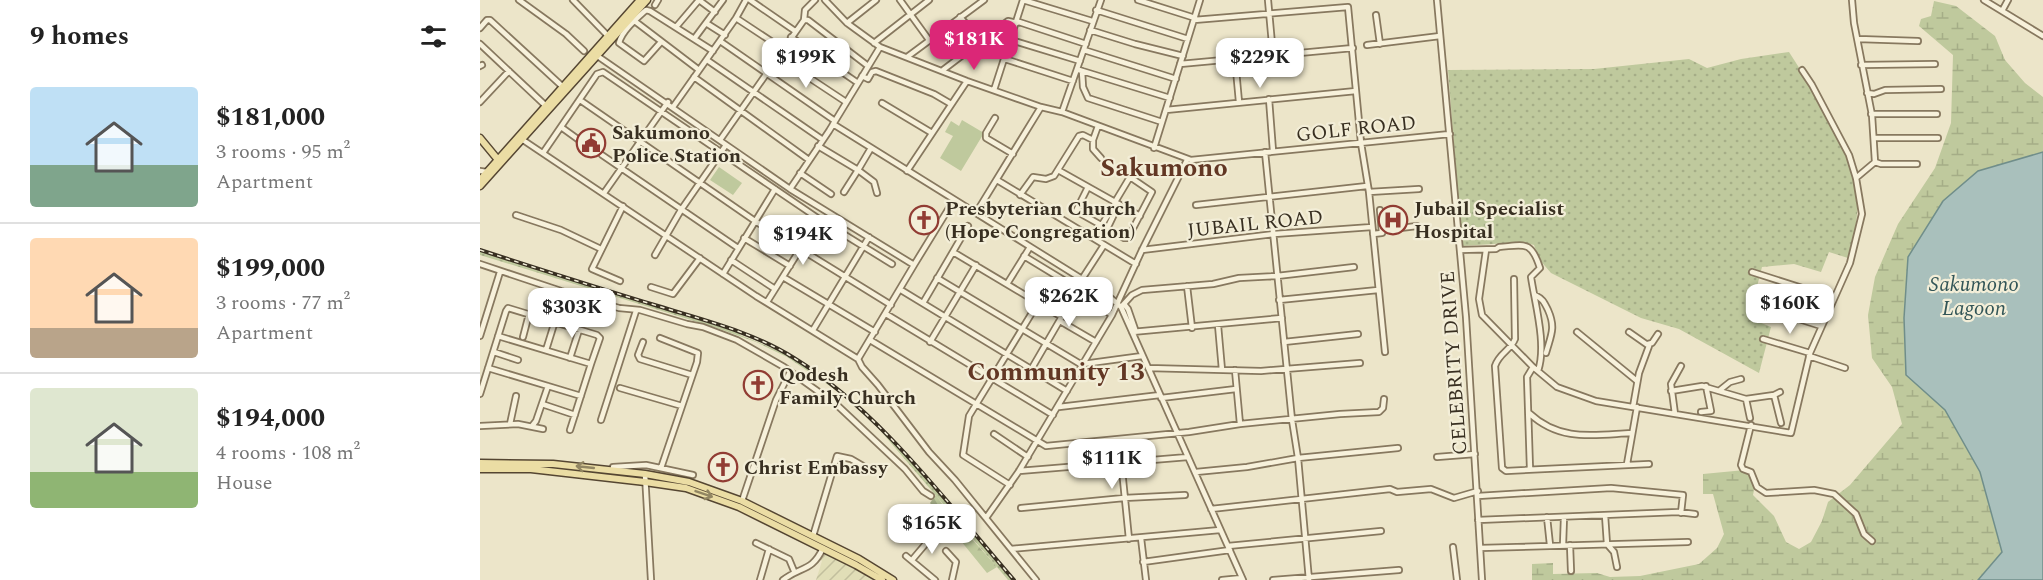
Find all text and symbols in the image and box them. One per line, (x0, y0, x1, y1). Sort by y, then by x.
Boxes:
text: 9 homes (30, 16, 129, 56)
icon: filters (417, 20, 450, 53)
pin: $181K (932, 20, 1016, 71)
text: $181K (944, 24, 1004, 54)
pin: $199K (764, 38, 848, 89)
pin: $229K (1218, 38, 1302, 89)
text: $199K (776, 42, 836, 72)
text: $229K (1230, 42, 1290, 72)
text: $181,000 (216, 97, 325, 137)
street label: GOLF ROAD (1295, 108, 1418, 150)
icon: home (78, 111, 150, 183)
place label: Sakumono Police Station (612, 118, 741, 171)
public building icon: Sakumono Police Station (575, 127, 607, 159)
text: 3 rooms · 95 m² (216, 137, 350, 167)
district label: Sakumono (1100, 148, 1228, 188)
text: Apartment (216, 167, 313, 197)
place label: Presbyterian Church (Hope Congregation) (945, 194, 1136, 247)
place label: Jubail Specialist Hospital (1414, 194, 1564, 247)
street label: JUBAIL ROAD (1186, 202, 1325, 246)
church icon: Presbyterian Church (Hope Congregation) (908, 204, 940, 236)
hospital icon: Jubail Specialist Hospital (1377, 204, 1409, 236)
pin: $194K (761, 215, 845, 266)
text: $194K (773, 219, 833, 249)
text: $199,000 (216, 248, 325, 288)
icon: home (78, 262, 150, 334)
water label: Sakumono Lagoon (1929, 269, 2019, 325)
street label: CELEBRITY DRIVE (1433, 270, 1475, 456)
pin: $262K (1027, 277, 1111, 328)
text: $262K (1039, 281, 1099, 311)
pin: $160K (1748, 284, 1832, 335)
text: 3 rooms · 77 m² (216, 288, 350, 318)
pin: $303K (530, 288, 614, 339)
text: $160K (1760, 288, 1820, 318)
text: $303K (542, 292, 602, 322)
text: Apartment (216, 318, 313, 348)
district label: Community 13 (967, 352, 1145, 392)
place label: Qodesh Family Church (779, 360, 916, 413)
church icon: Qodesh Family Church (742, 369, 774, 401)
text: $194,000 (216, 398, 325, 438)
icon: home (78, 412, 150, 484)
text: 4 rooms · 108 m² (216, 438, 360, 468)
pin: $111K (1070, 439, 1154, 490)
text: $111K (1082, 443, 1142, 473)
church icon: Christ Embassy (707, 451, 739, 483)
place label: Christ Embassy (744, 453, 889, 483)
one-way arrow (576, 461, 596, 472)
text: House (216, 468, 273, 498)
one-way arrow (694, 490, 713, 501)
pin: $165K (890, 504, 974, 555)
text: $165K (902, 508, 962, 538)

